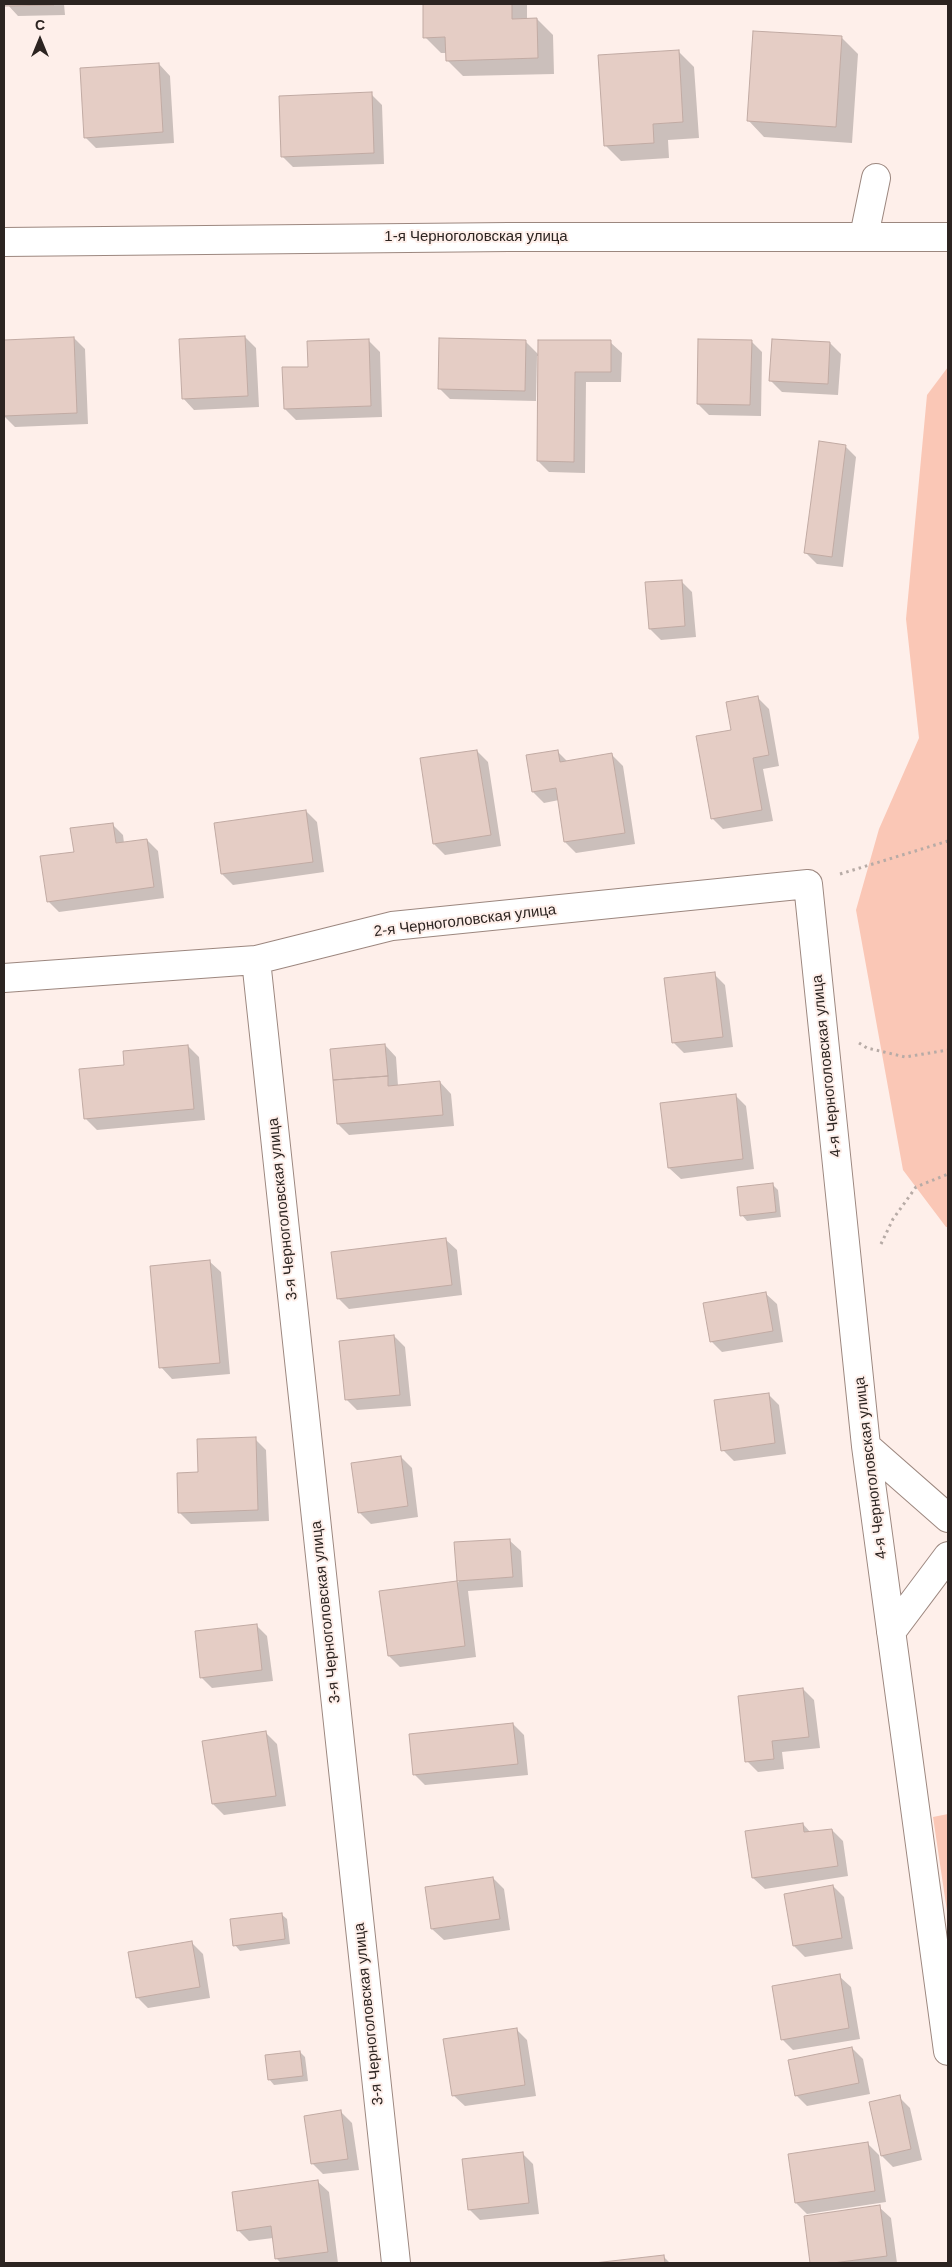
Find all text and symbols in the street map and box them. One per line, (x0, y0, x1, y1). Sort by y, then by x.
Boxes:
north arrow (15, 15, 65, 65)
text: С (35, 17, 45, 33)
street label: 1-я Черноголовская улица (384, 228, 568, 246)
street label: 2-я Черноголовская улица (373, 901, 557, 941)
street label: 4-я Черноголовская улица (808, 974, 846, 1158)
street label: 3-я Черноголовская улица (264, 1117, 302, 1301)
street label: 4-я Черноголовская улица (851, 1376, 891, 1560)
street label: 3-я Черноголовская улица (307, 1520, 345, 1704)
street label: 3-я Черноголовская улица (350, 1922, 388, 2106)

